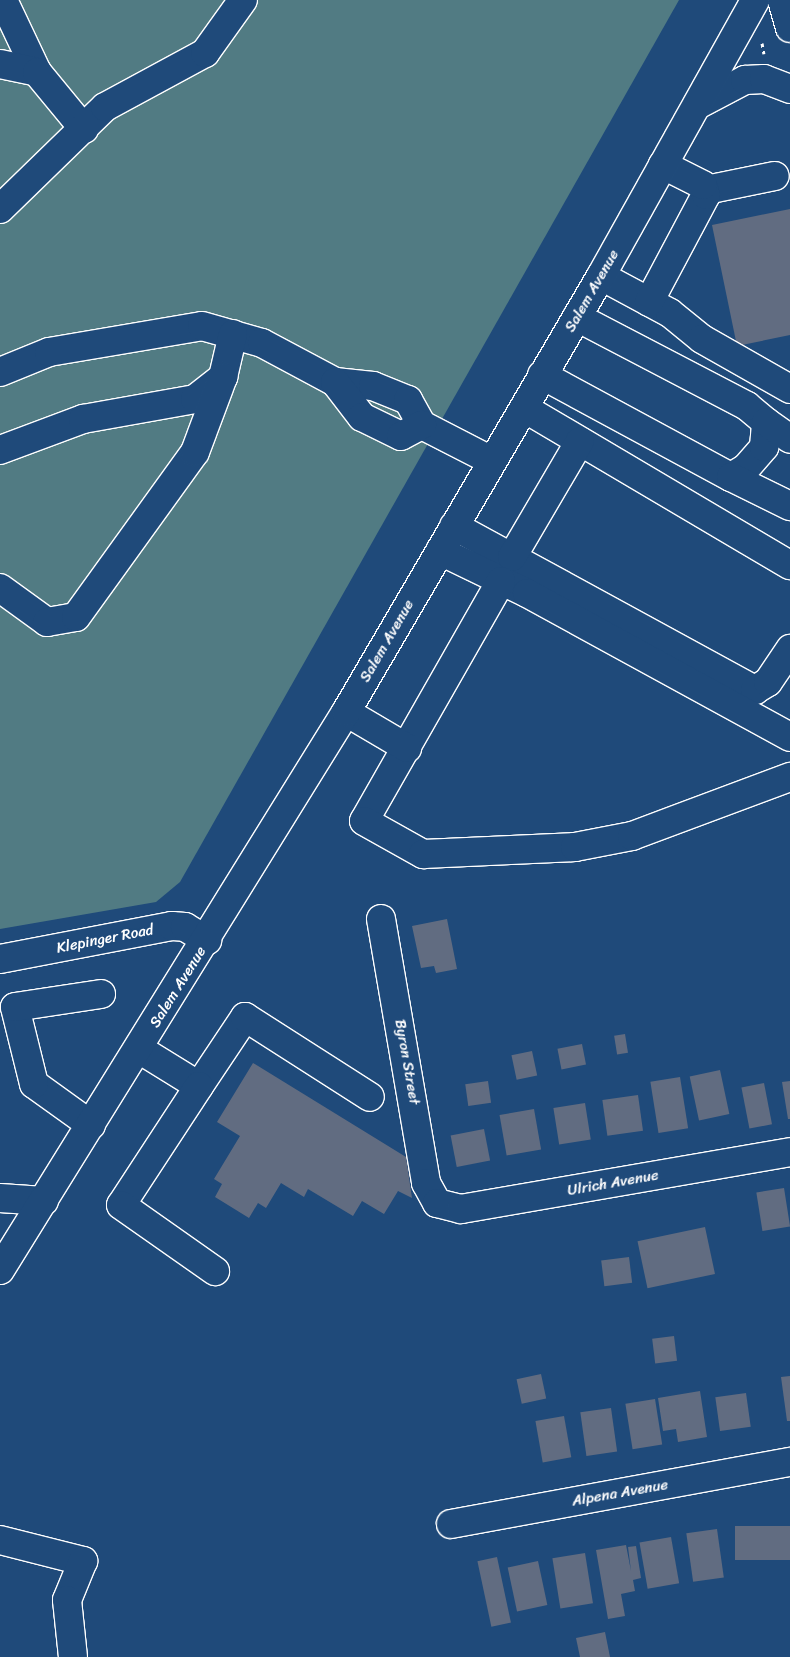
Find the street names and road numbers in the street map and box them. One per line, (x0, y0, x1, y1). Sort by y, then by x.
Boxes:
street label: Salem Avenue (561, 247, 623, 335)
street label: Salem Avenue (356, 597, 418, 685)
street label: Klepinger Road (55, 921, 155, 957)
street label: Salem Avenue (146, 943, 210, 1031)
street label: Byron Street (391, 1018, 423, 1106)
street label: Ulrich Avenue (566, 1166, 660, 1200)
street label: Alpena Avenue (571, 1476, 669, 1510)

